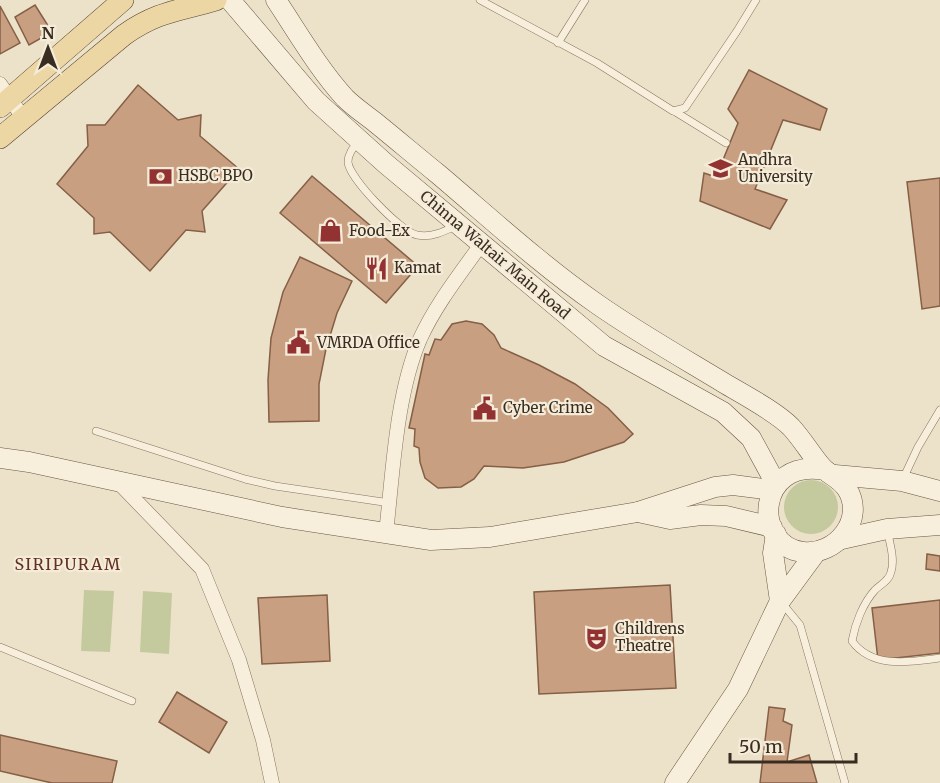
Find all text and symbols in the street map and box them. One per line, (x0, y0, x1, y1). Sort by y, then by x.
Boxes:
north arrow (18, 18, 78, 78)
text: N (42, 23, 55, 43)
place label: Andhra University (737, 150, 813, 186)
school or university icon: Andhra University (707, 156, 733, 182)
bank icon: HSBC BPO (147, 163, 173, 189)
place label: HSBC BPO (178, 166, 253, 185)
street label: Chinna Waltair Main Road (416, 186, 574, 323)
shop icon: Food-Ex (318, 218, 344, 244)
place label: Food-Ex (349, 221, 410, 240)
restaurant icon: Kamat (363, 255, 389, 281)
place label: Kamat (394, 258, 442, 277)
public building icon: VMRDA Office (286, 330, 312, 356)
place label: VMRDA Office (316, 333, 420, 352)
public building icon: Cyber Crime (472, 395, 498, 421)
place label: Cyber Crime (503, 398, 593, 417)
district label: SIRIPURAM (14, 554, 122, 574)
place label: Childrens Theatre (615, 619, 685, 655)
theatre icon: Childrens Theatre (584, 625, 610, 651)
scale bar (730, 726, 856, 764)
text: 50 m (739, 735, 783, 758)

